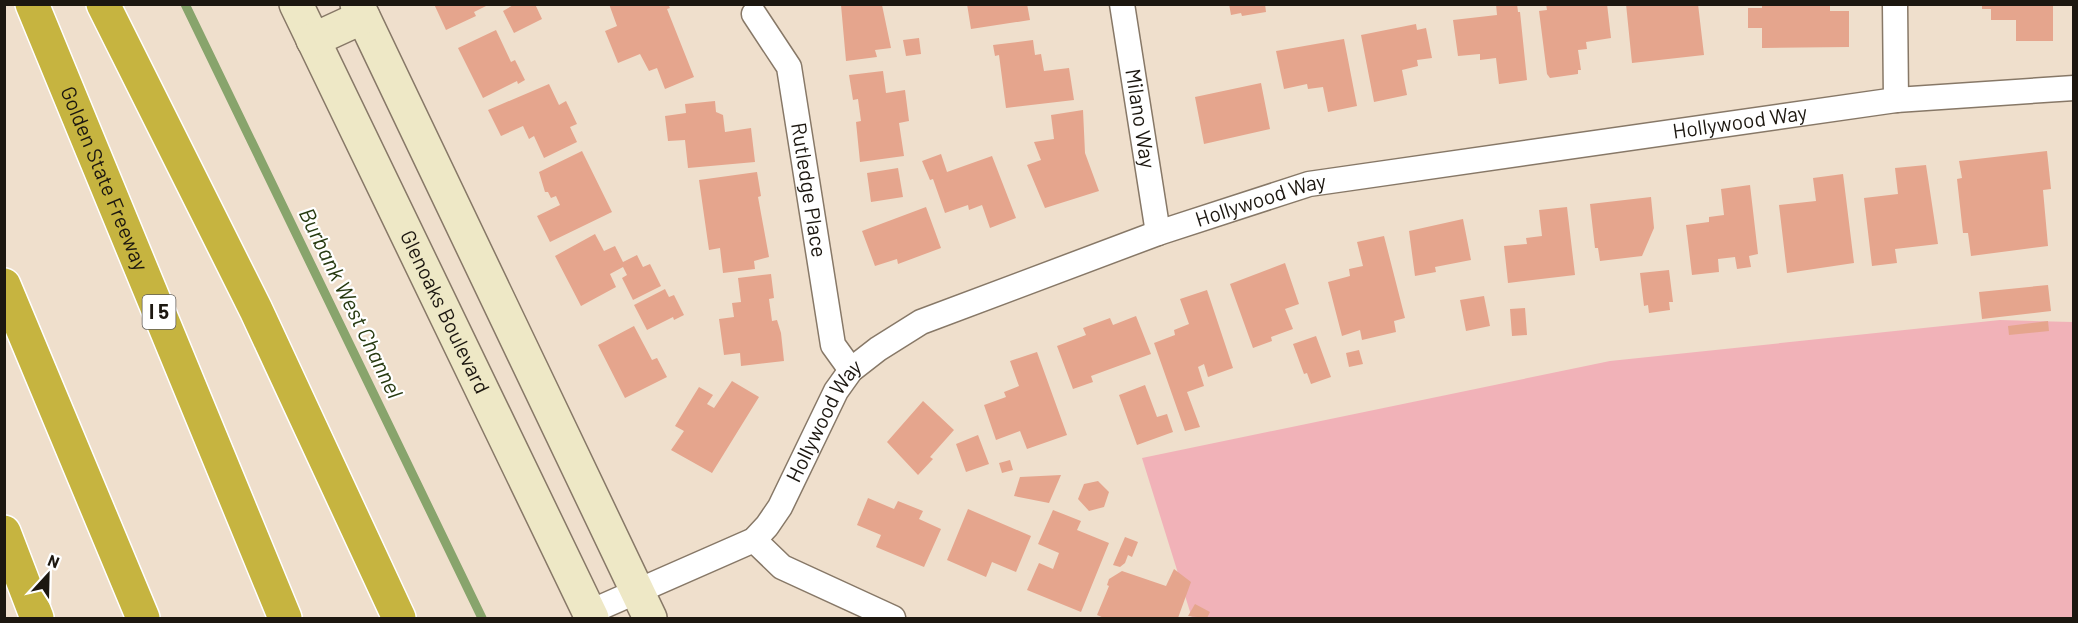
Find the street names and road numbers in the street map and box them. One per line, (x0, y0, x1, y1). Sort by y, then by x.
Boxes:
street label: Milano Way (1121, 67, 1162, 170)
street label: Golden State Freeway (56, 82, 155, 274)
street label: Hollywood Way (1671, 99, 1809, 143)
street label: Rutledge Place (787, 121, 833, 259)
street label: Hollywood Way (1192, 168, 1328, 231)
street label: Glenoaks Boulevard (396, 226, 496, 397)
road number: I 5 (142, 295, 176, 329)
street label: Hollywood Way (780, 353, 866, 486)

